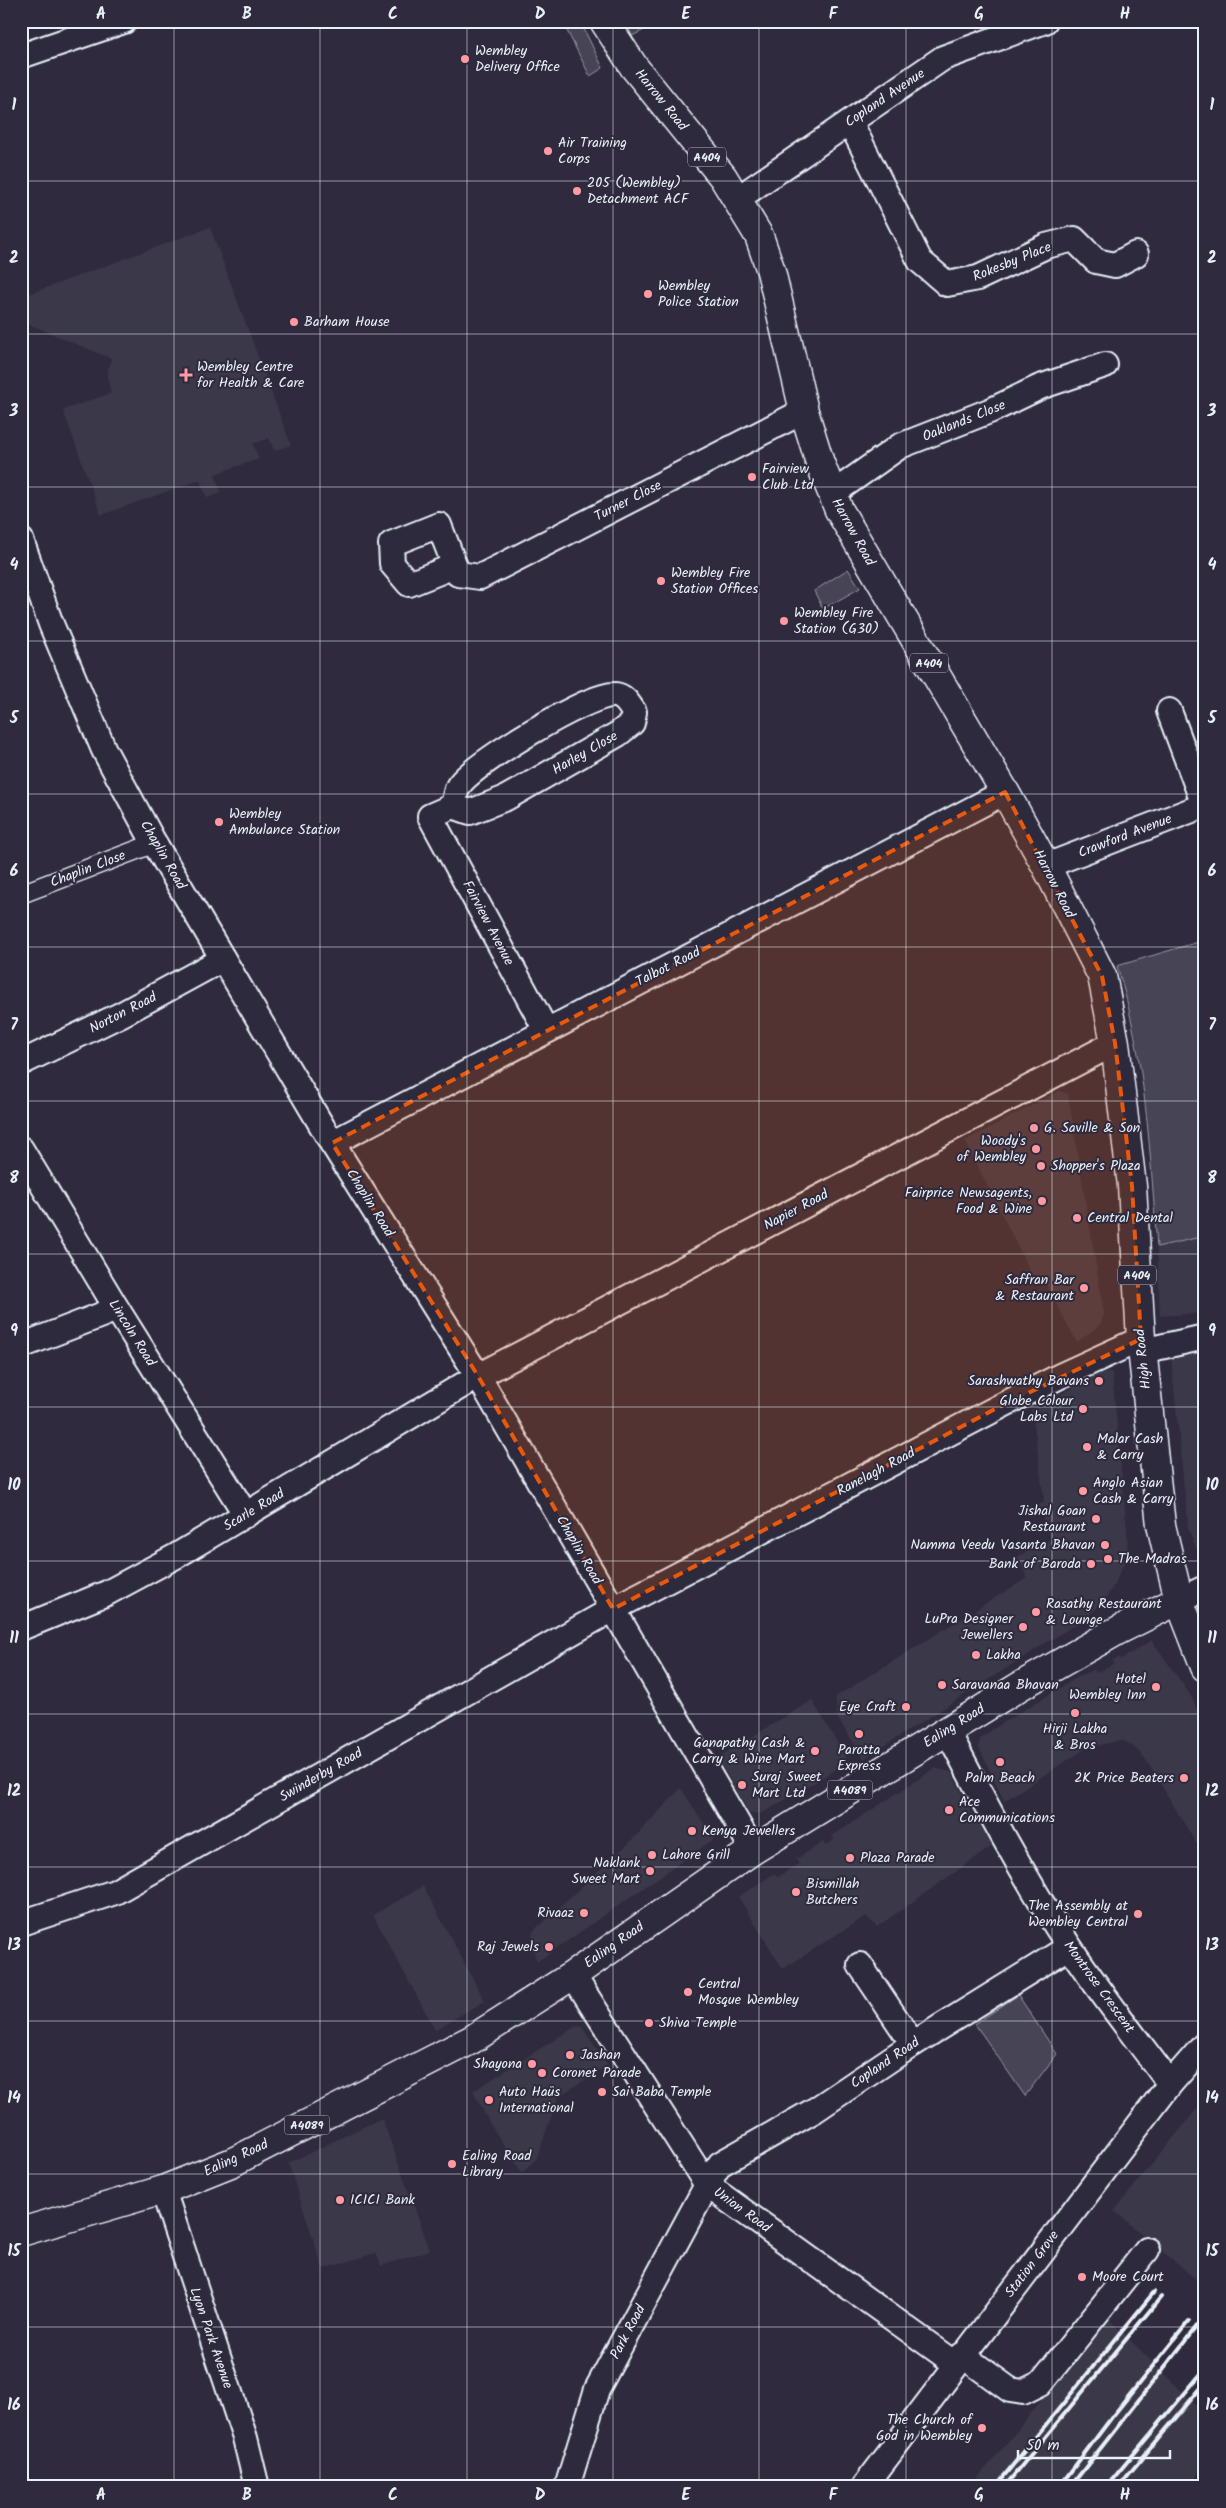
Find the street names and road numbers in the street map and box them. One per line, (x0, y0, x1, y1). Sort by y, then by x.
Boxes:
street label: Copland Avenue (840, 63, 930, 133)
street label: Harrow Road (629, 64, 694, 137)
road number: A404 (688, 148, 726, 166)
street label: Rokesby Place (969, 236, 1055, 288)
street label: Oaklands Close (919, 394, 1010, 448)
street label: Turner Close (590, 474, 666, 527)
street label: Harrow Road (825, 494, 881, 571)
road number: A404 (910, 654, 948, 672)
street label: Harley Close (548, 725, 623, 781)
street label: Crawford Avenue (1075, 808, 1176, 864)
street label: Chaplin Road (134, 816, 192, 895)
street label: Chaplin Close (47, 844, 130, 894)
street label: Harrow Road (1027, 846, 1081, 923)
street label: Fairview Avenue (456, 876, 520, 970)
street label: Talbot Road (632, 941, 705, 993)
street label: Norton Road (85, 986, 162, 1039)
street label: Chaplin Road (340, 1164, 400, 1242)
street label: Napier Road (760, 1183, 833, 1236)
road number: A404 (1118, 1266, 1156, 1284)
street label: Lincoln Road (103, 1295, 162, 1372)
street label: High Road (1129, 1327, 1157, 1390)
street label: Ranelagh Road (833, 1442, 920, 1502)
street label: Scarle Road (219, 1482, 290, 1537)
street label: Chaplin Road (550, 1511, 608, 1590)
street label: Ealing Road (919, 1698, 990, 1754)
street label: Swinderby Road (275, 1742, 368, 1808)
road number: A4089 (828, 1780, 872, 1800)
street label: Ealing Road (579, 1916, 650, 1974)
street label: Montrose Crescent (1058, 1936, 1141, 2038)
street label: Copland Road (846, 2031, 925, 2094)
road number: A4089 (284, 2116, 330, 2134)
street label: Ealing Road (200, 2133, 273, 2183)
street label: Union Road (709, 2182, 776, 2239)
street label: Station Grove (999, 2225, 1065, 2302)
street label: Lyon Park Avenue (183, 2284, 239, 2392)
street label: Park Road (604, 2300, 652, 2363)

